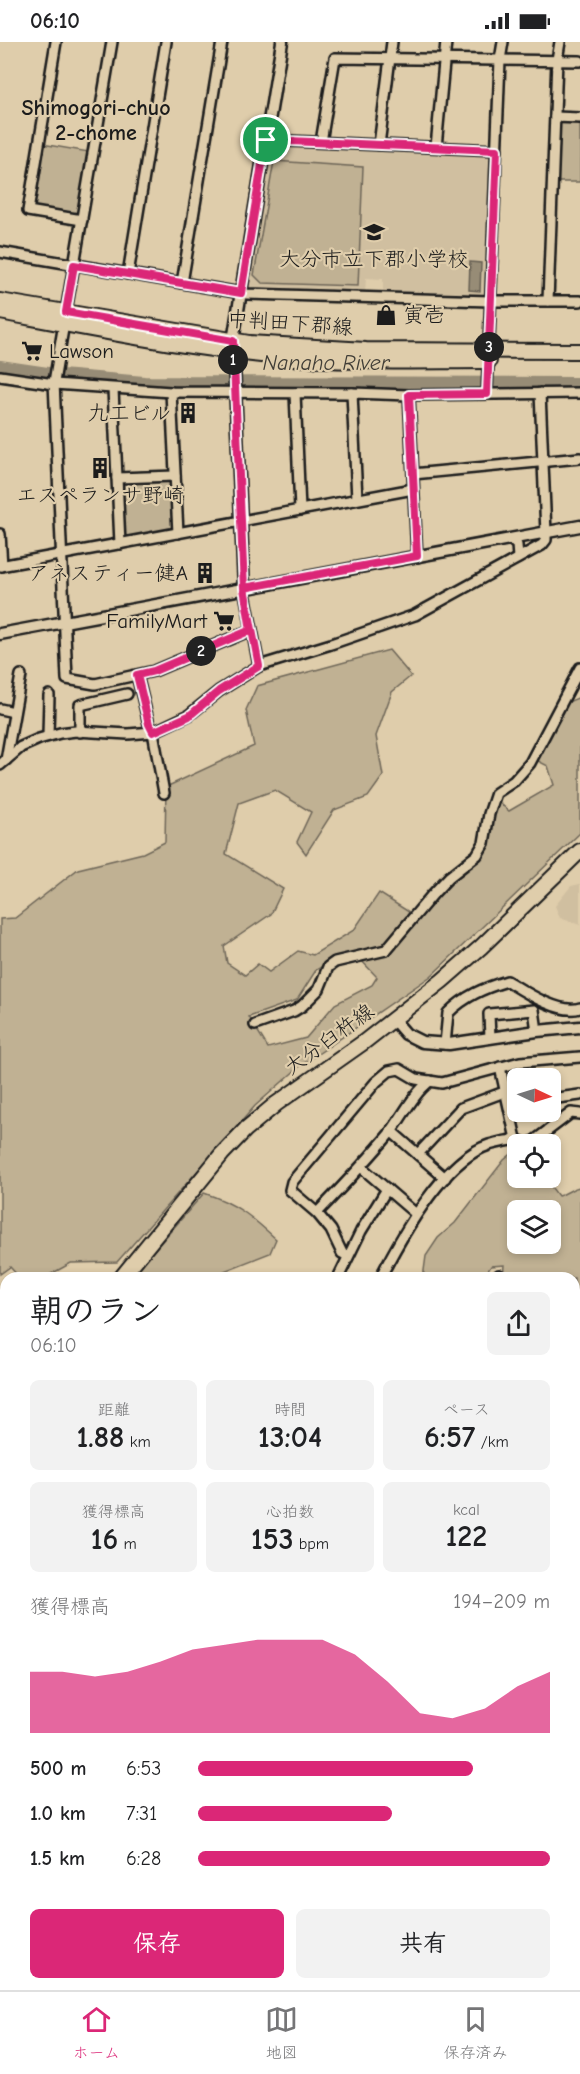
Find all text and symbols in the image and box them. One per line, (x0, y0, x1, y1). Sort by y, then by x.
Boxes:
text: 06:10 (30, 8, 80, 34)
district label: Shimogori-chuo 2-chome (21, 95, 171, 146)
pin (240, 114, 291, 165)
icon: arrive (249, 123, 282, 156)
school or university icon: 大分市立下郡小学校 (362, 220, 386, 244)
place label: 大分市立下郡小学校 (280, 247, 469, 271)
shop icon: 寅壱 (374, 303, 398, 327)
place label: 寅壱 (403, 303, 445, 327)
street label: 中判田下郡線 (226, 307, 354, 339)
pin: 3 (474, 332, 504, 362)
text: 3 (485, 338, 493, 356)
supermarket icon: Lawson (20, 339, 44, 363)
place label: Lawson (49, 339, 114, 363)
pin: 1 (218, 345, 248, 375)
water label: Nanaho River (262, 350, 391, 376)
text: 1 (230, 351, 236, 369)
place label: 九工ビル (87, 401, 171, 425)
building icon: 九工ビル (176, 401, 200, 425)
building icon: エスペランサ野崎 (88, 456, 112, 480)
place label: エスペランサ野崎 (16, 483, 184, 507)
place label: アネスティー健A (28, 561, 188, 585)
building icon: アネスティー健A (193, 561, 217, 585)
place label: FamilyMart (106, 609, 208, 633)
supermarket icon: FamilyMart (212, 609, 236, 633)
pin: 2 (186, 636, 216, 666)
text: 2 (197, 642, 205, 660)
street label: 大分臼杵線 (279, 998, 379, 1080)
north arrow (507, 1068, 561, 1122)
map controls (507, 1068, 561, 1254)
button: locate (507, 1134, 561, 1188)
button: layers (507, 1200, 561, 1254)
text: 朝のラン (30, 1292, 162, 1330)
button: share (487, 1292, 550, 1355)
text: 06:10 (30, 1334, 77, 1357)
text: 距離 (98, 1401, 130, 1419)
text: 時間 (274, 1401, 306, 1419)
text: ペース (443, 1401, 490, 1419)
text: 1.88 (77, 1420, 124, 1455)
text: 13:04 (258, 1420, 322, 1455)
text: 6:57 (424, 1420, 475, 1455)
text: km (124, 1433, 151, 1451)
text: /km (475, 1433, 509, 1451)
text: kcal (453, 1501, 480, 1519)
text: 獲得標高 (82, 1503, 146, 1521)
text: 心拍数 (266, 1503, 314, 1521)
text: 122 (445, 1519, 487, 1554)
text: 16 (91, 1522, 118, 1557)
text: 153 (251, 1522, 293, 1557)
text: m (118, 1535, 137, 1553)
text: bpm (293, 1535, 329, 1553)
text: 194–209 m (453, 1590, 550, 1613)
text: 獲得標高 (30, 1595, 110, 1618)
text: 500 m (30, 1757, 87, 1780)
text: 6:53 (126, 1757, 161, 1780)
text: 1.0 km (30, 1802, 86, 1825)
text: 7:31 (126, 1802, 157, 1825)
text: 1.5 km (30, 1847, 85, 1870)
text: 6:28 (126, 1847, 161, 1870)
button: 保存 (30, 1909, 284, 1978)
button: 共有 (296, 1909, 550, 1978)
tab: ホーム (73, 2003, 120, 2063)
tab: 地図 (265, 2003, 298, 2063)
tab: 保存済み (443, 2003, 507, 2063)

